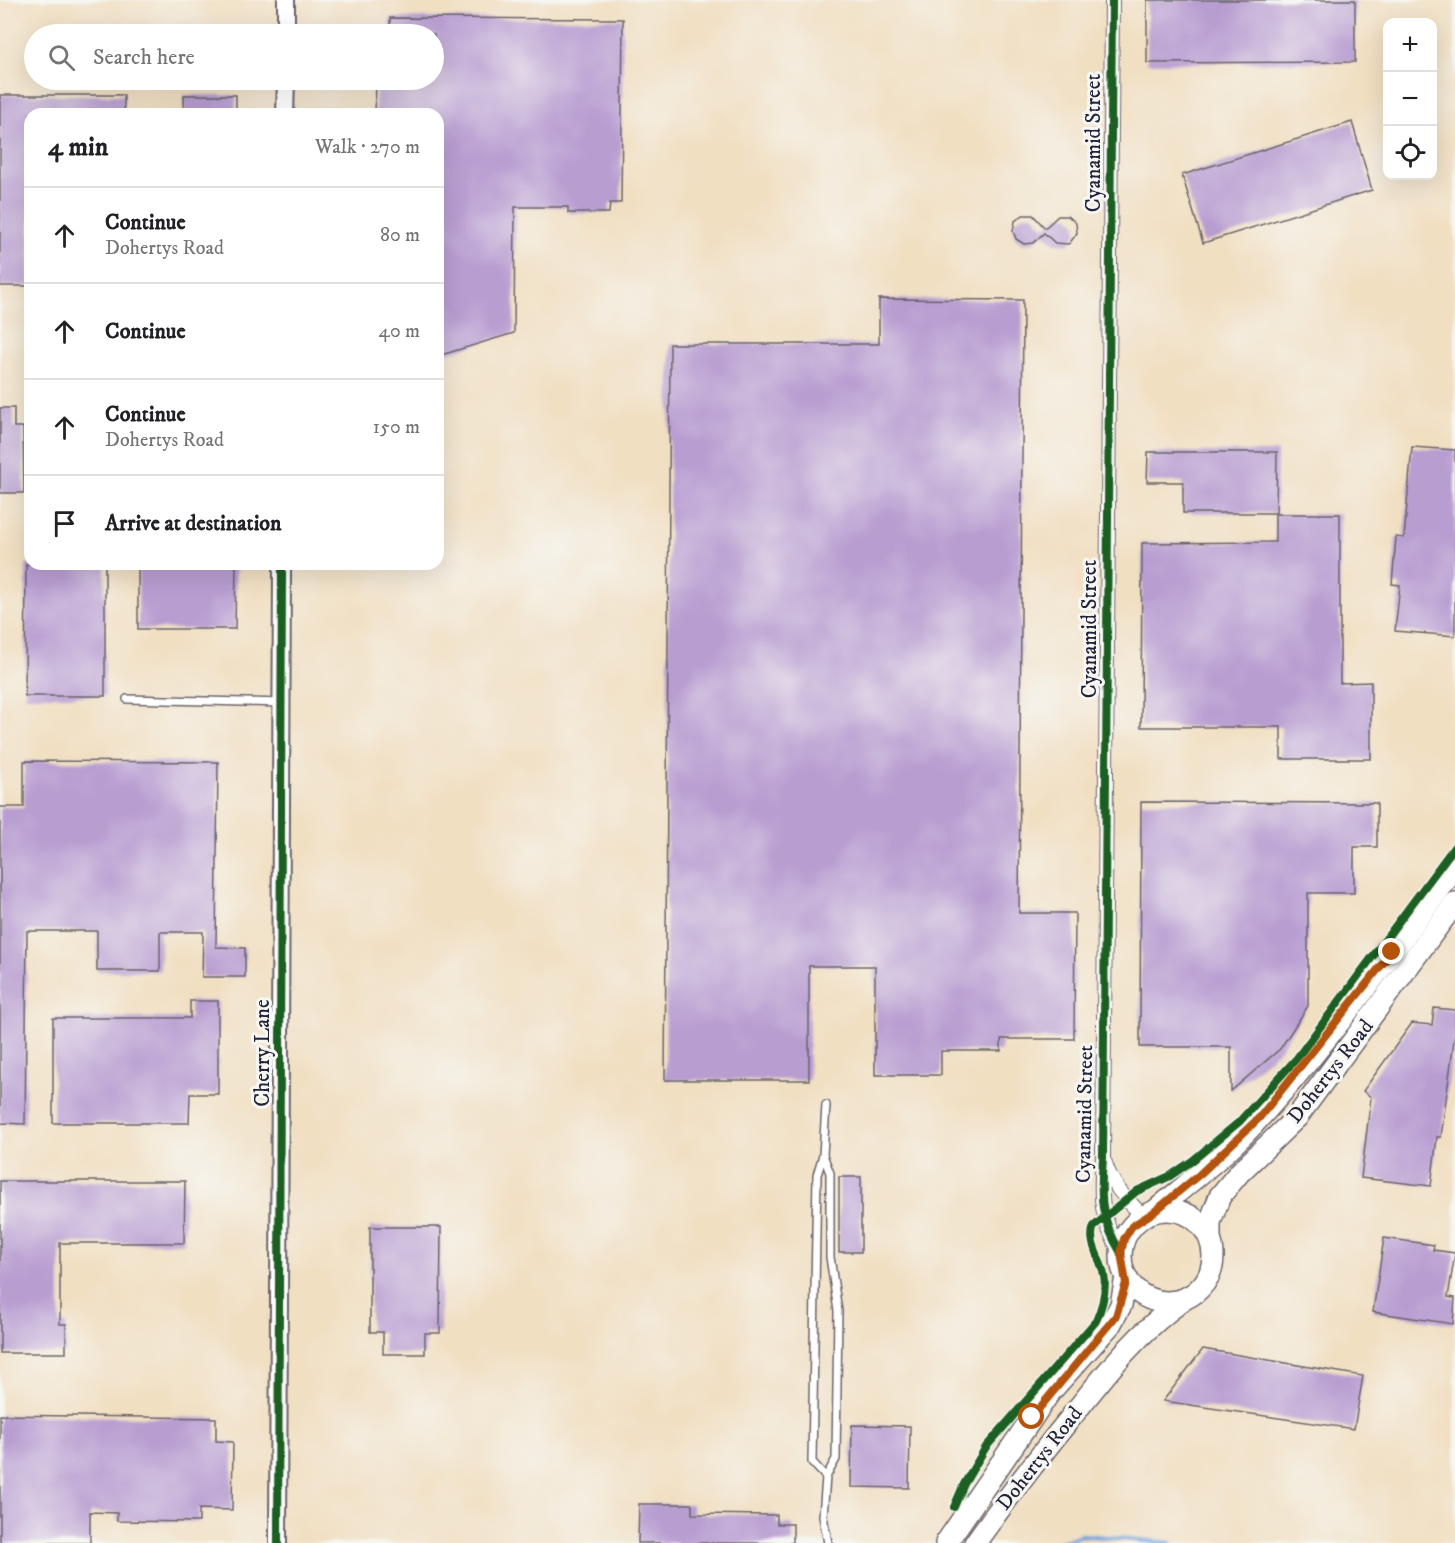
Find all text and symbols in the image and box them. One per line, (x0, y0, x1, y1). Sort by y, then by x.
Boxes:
map controls (1383, 18, 1437, 180)
button: + (1383, 18, 1437, 72)
search box (24, 24, 444, 90)
icon: search (45, 41, 78, 74)
text: Search here (93, 44, 195, 71)
button: − (1383, 72, 1437, 126)
street label: Cyanamid Street (1081, 74, 1107, 212)
button: locate (1383, 126, 1437, 180)
text: 4 min (48, 131, 108, 164)
text: Walk · 270 m (315, 135, 420, 160)
text: Continue (105, 209, 186, 236)
icon: ahead (48, 219, 81, 252)
text: 80 m (380, 223, 420, 248)
text: Dohertys Road (105, 236, 224, 261)
icon: ahead (48, 315, 81, 348)
text: Continue (105, 318, 186, 345)
text: 40 m (378, 319, 420, 344)
text: Continue (105, 401, 186, 428)
icon: ahead (48, 411, 81, 444)
text: 150 m (373, 415, 420, 440)
text: Dohertys Road (105, 428, 224, 453)
icon: arrive (48, 507, 81, 540)
text: Arrive at destination (105, 510, 282, 537)
street label: Cyanamid Street (1077, 560, 1103, 698)
route end (1378, 938, 1404, 964)
street label: Cherry Lane (250, 999, 276, 1107)
street label: Dohertys Road (1282, 1014, 1380, 1129)
street label: Cyanamid Street (1071, 1044, 1099, 1183)
street label: Dohertys Road (991, 1401, 1089, 1516)
route start (1018, 1403, 1044, 1429)

